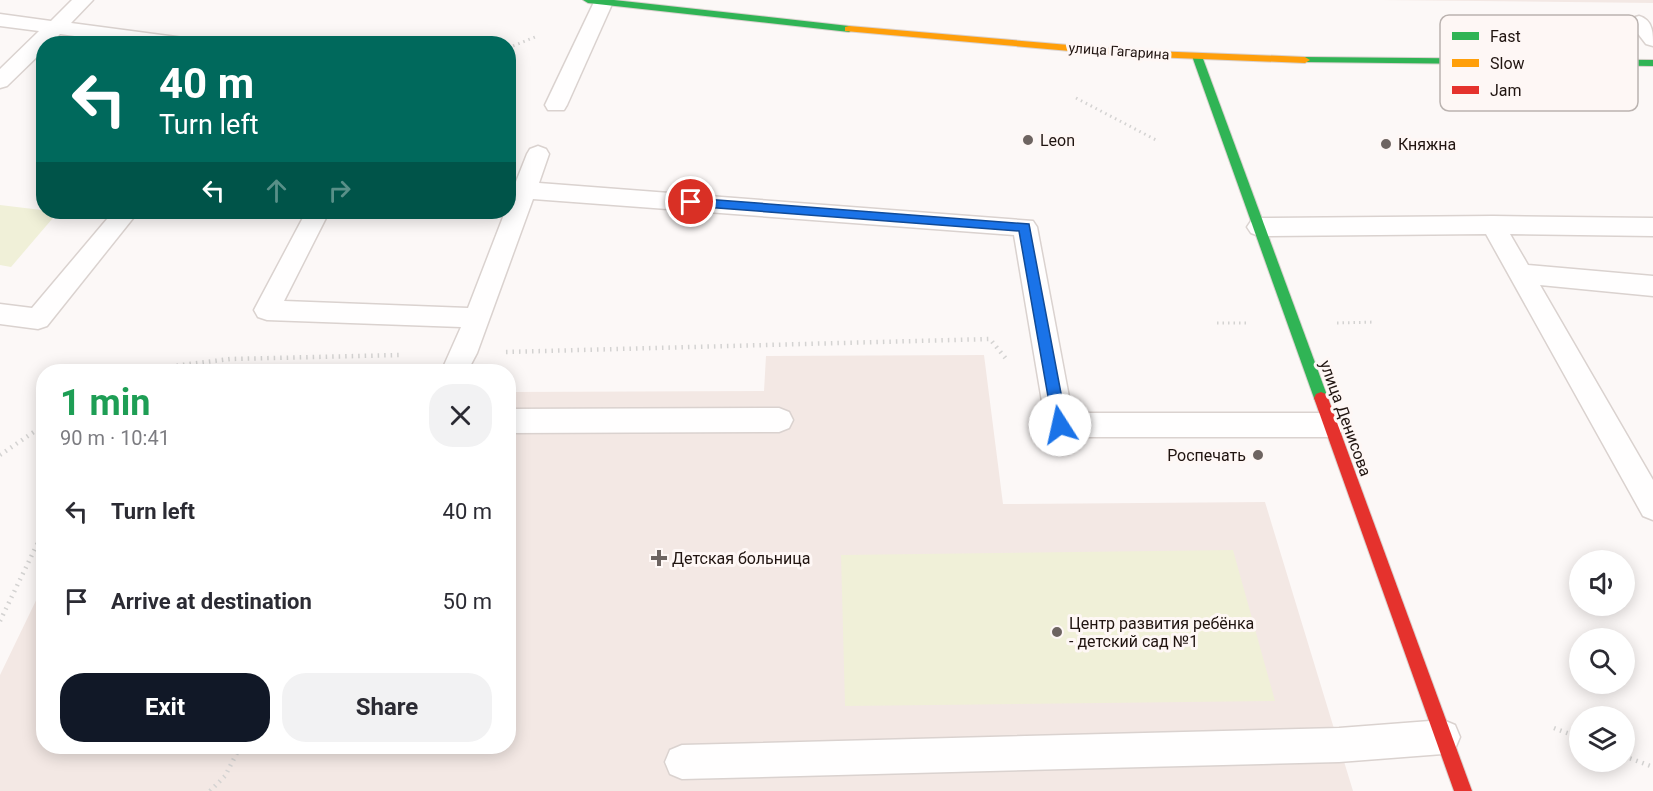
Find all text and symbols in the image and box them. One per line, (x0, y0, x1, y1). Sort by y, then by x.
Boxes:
legend (1440, 15, 1638, 111)
text: Fast (1490, 27, 1521, 46)
street label: улица Гагарина (1068, 39, 1170, 63)
text: Slow (1490, 54, 1525, 73)
text: 40 m (159, 59, 254, 108)
icon: left (60, 60, 138, 138)
text: Jam (1490, 81, 1522, 100)
text: Turn left (159, 109, 259, 141)
place label: Leon (1040, 131, 1075, 150)
marker: Leon (1021, 133, 1035, 147)
place label: Княжна (1398, 135, 1456, 154)
marker: Княжна (1379, 137, 1393, 151)
icon: left (197, 174, 230, 207)
icon: ahead (260, 174, 293, 207)
icon: right (323, 174, 356, 207)
pin (665, 176, 716, 227)
icon: arrive (674, 185, 707, 218)
street label: улица Денисова (1316, 357, 1375, 479)
text: 1 min (60, 382, 151, 424)
button: close (429, 384, 492, 447)
position arrow (1028, 393, 1092, 457)
text: 90 m · 10:41 (60, 426, 170, 450)
place label: Роспечать (1167, 446, 1246, 465)
marker: Роспечать (1251, 448, 1265, 462)
icon: left (60, 495, 93, 528)
text: Turn left (111, 499, 195, 524)
text: 40 m (443, 499, 492, 524)
marker: Детская больница (650, 549, 668, 567)
place label: Детская больница (672, 549, 810, 568)
map controls (1569, 550, 1635, 772)
button: sound (1569, 550, 1635, 616)
icon: arrive (60, 585, 93, 618)
text: Arrive at destination (111, 589, 312, 614)
text: 50 m (443, 589, 492, 614)
place label: Центр развития ребёнка - детский сад №1 (1069, 614, 1254, 651)
marker: Центр развития ребёнка - детский сад №1 (1050, 625, 1064, 639)
button: search (1569, 628, 1635, 694)
button: Exit (60, 673, 270, 742)
button: Share (282, 673, 492, 742)
button: layers (1569, 706, 1635, 772)

